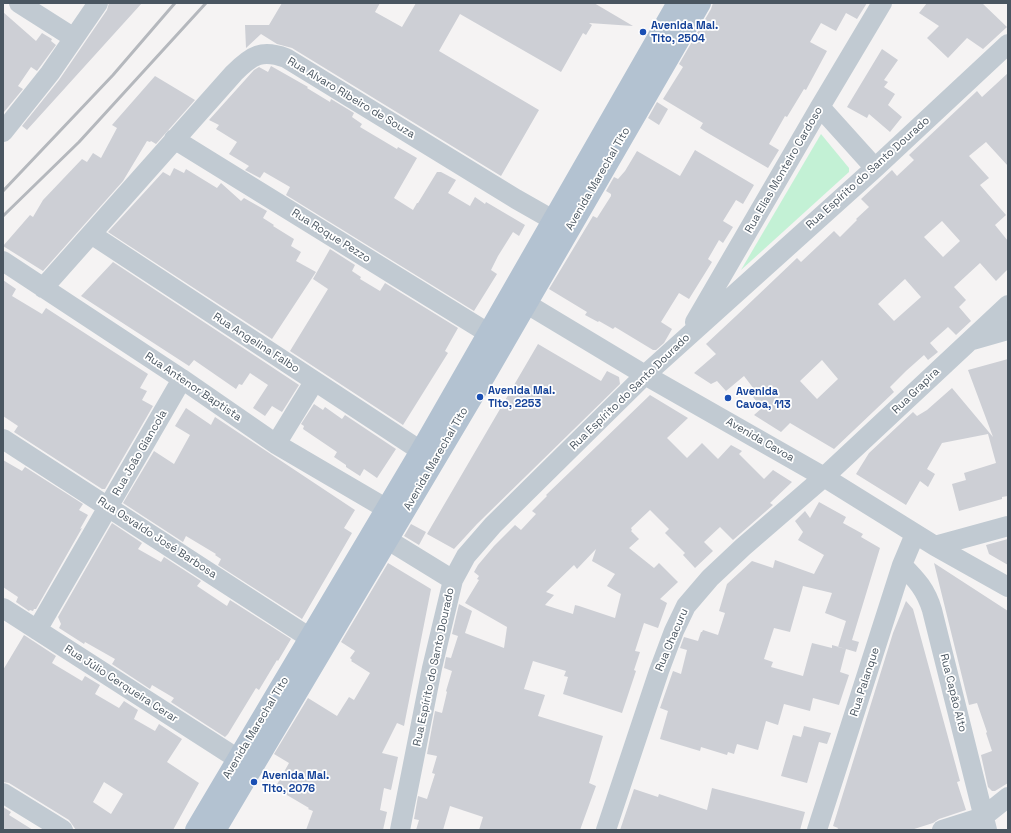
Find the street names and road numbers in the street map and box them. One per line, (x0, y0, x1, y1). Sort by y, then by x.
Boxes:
street label: Rua Alvaro Ribeiro de Souza (285, 55, 417, 141)
street label: Rua Elias Monteiro Cardoso (742, 104, 826, 236)
street label: Rua Espírito do Santo Dourado (804, 114, 932, 232)
street label: Avenida Marechal Tito (563, 125, 633, 233)
street label: Rua Roque Pezzo (289, 206, 373, 266)
street label: Rua Angelina Falbo (210, 310, 302, 376)
street label: Rua Espírito do Santo Dourado (567, 331, 693, 453)
street label: Rua Antenor Baptista (142, 350, 244, 424)
street label: Rua Grapira (890, 365, 942, 417)
street label: Avenida Marechal Tito (401, 405, 471, 513)
street label: Rua João Giancola (110, 408, 170, 498)
street label: Avenida Cavoa (724, 415, 796, 465)
street label: Rua Osvaldo José Barbosa (95, 495, 219, 581)
street label: Rua Espírito do Santo Dourado (411, 587, 457, 747)
street label: Rua Chacuru (653, 607, 691, 673)
street label: Rua Júlio Cerqueira Cerar (62, 642, 180, 726)
street label: Rua Palanque (848, 646, 882, 718)
street label: Rua Capão Alto (937, 652, 969, 734)
street label: Avenida Marechal Tito (220, 675, 292, 781)

